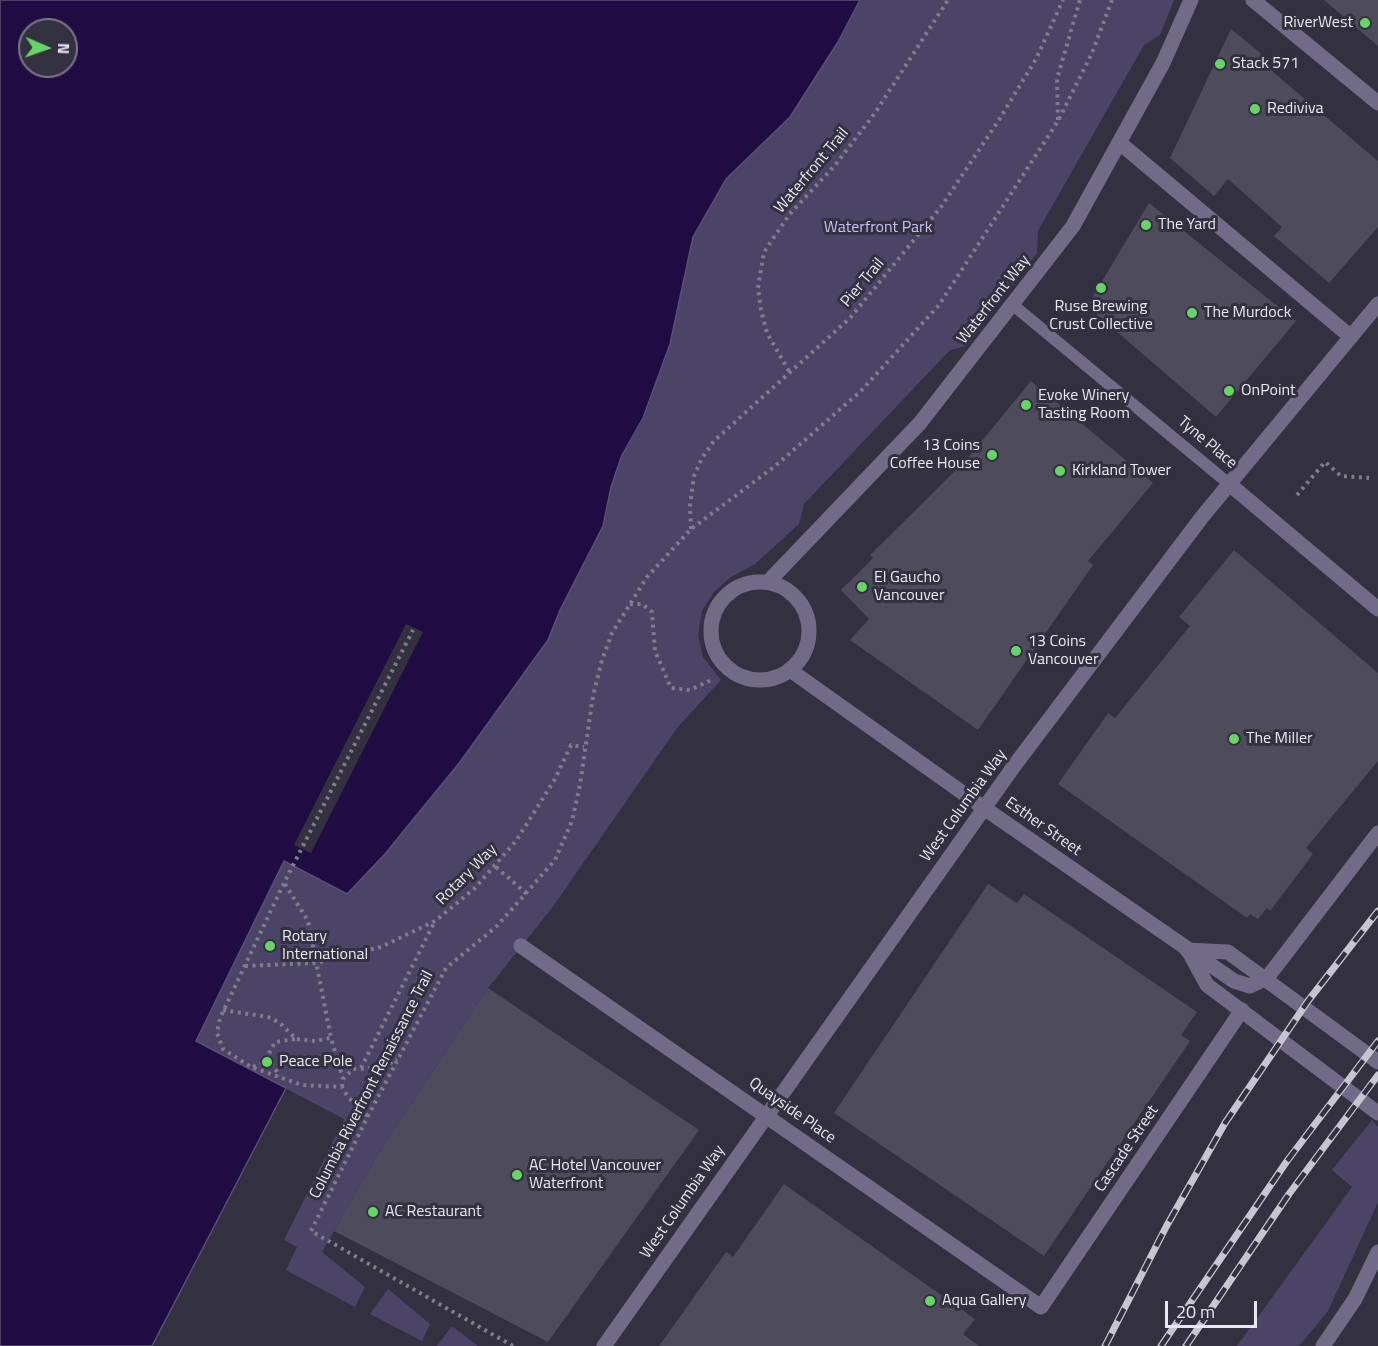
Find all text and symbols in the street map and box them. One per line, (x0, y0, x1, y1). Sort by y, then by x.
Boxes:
place label: RiverWest (1283, 13, 1353, 33)
marker: RiverWest (1358, 16, 1372, 30)
north arrow (18, 18, 78, 78)
text: N (52, 43, 76, 55)
place label: Stack 571 (1232, 54, 1299, 74)
marker: Stack 571 (1213, 57, 1227, 71)
place label: Rediviva (1267, 99, 1324, 119)
marker: Rediviva (1248, 102, 1262, 116)
street label: Waterfront Trail (771, 124, 853, 218)
place label: The Yard (1158, 215, 1216, 235)
park label: Waterfront Park (824, 218, 932, 238)
marker: The Yard (1139, 218, 1153, 232)
street label: Waterfront Way (953, 252, 1035, 348)
street label: Pier Trail (837, 255, 889, 311)
marker: Ruse Brewing Crust Collective (1094, 281, 1108, 295)
place label: Ruse Brewing Crust Collective (1049, 297, 1153, 335)
place label: The Murdock (1204, 303, 1291, 323)
marker: The Murdock (1185, 306, 1199, 320)
place label: OnPoint (1241, 381, 1296, 401)
marker: OnPoint (1222, 384, 1236, 398)
place label: Evoke Winery Tasting Room (1038, 386, 1130, 424)
marker: Evoke Winery Tasting Room (1019, 398, 1033, 412)
street label: Tyne Place (1173, 413, 1241, 473)
place label: 13 Coins Coffee House (890, 436, 980, 474)
marker: 13 Coins Coffee House (985, 448, 999, 462)
place label: Kirkland Tower (1072, 461, 1171, 481)
marker: Kirkland Tower (1053, 464, 1067, 478)
place label: El Gaucho Vancouver (874, 568, 944, 606)
marker: El Gaucho Vancouver (855, 580, 869, 594)
place label: 13 Coins Vancouver (1028, 632, 1098, 670)
marker: 13 Coins Vancouver (1009, 644, 1023, 658)
place label: The Miller (1246, 729, 1313, 749)
marker: The Miller (1227, 732, 1241, 746)
street label: West Columbia Way (917, 746, 1011, 866)
street label: Esther Street (1001, 794, 1085, 860)
street label: Rotary Way (433, 841, 501, 909)
place label: Rotary International (282, 927, 368, 965)
marker: Rotary International (263, 939, 277, 953)
street label: Columbia Riverfront Renaissance Trail (306, 968, 438, 1202)
place label: Peace Pole (279, 1052, 353, 1072)
marker: Peace Pole (260, 1055, 274, 1069)
street label: Quayside Place (745, 1074, 839, 1148)
street label: Cascade Street (1091, 1102, 1163, 1196)
street label: West Columbia Way (637, 1142, 729, 1262)
place label: AC Hotel Vancouver Waterfront (529, 1156, 661, 1194)
marker: AC Hotel Vancouver Waterfront (510, 1168, 524, 1182)
place label: AC Restaurant (385, 1202, 482, 1222)
marker: AC Restaurant (366, 1205, 380, 1219)
scale bar (1168, 1289, 1260, 1327)
place label: Aqua Gallery (942, 1291, 1026, 1311)
marker: Aqua Gallery (923, 1294, 937, 1308)
text: 20 m (1176, 1298, 1215, 1325)

